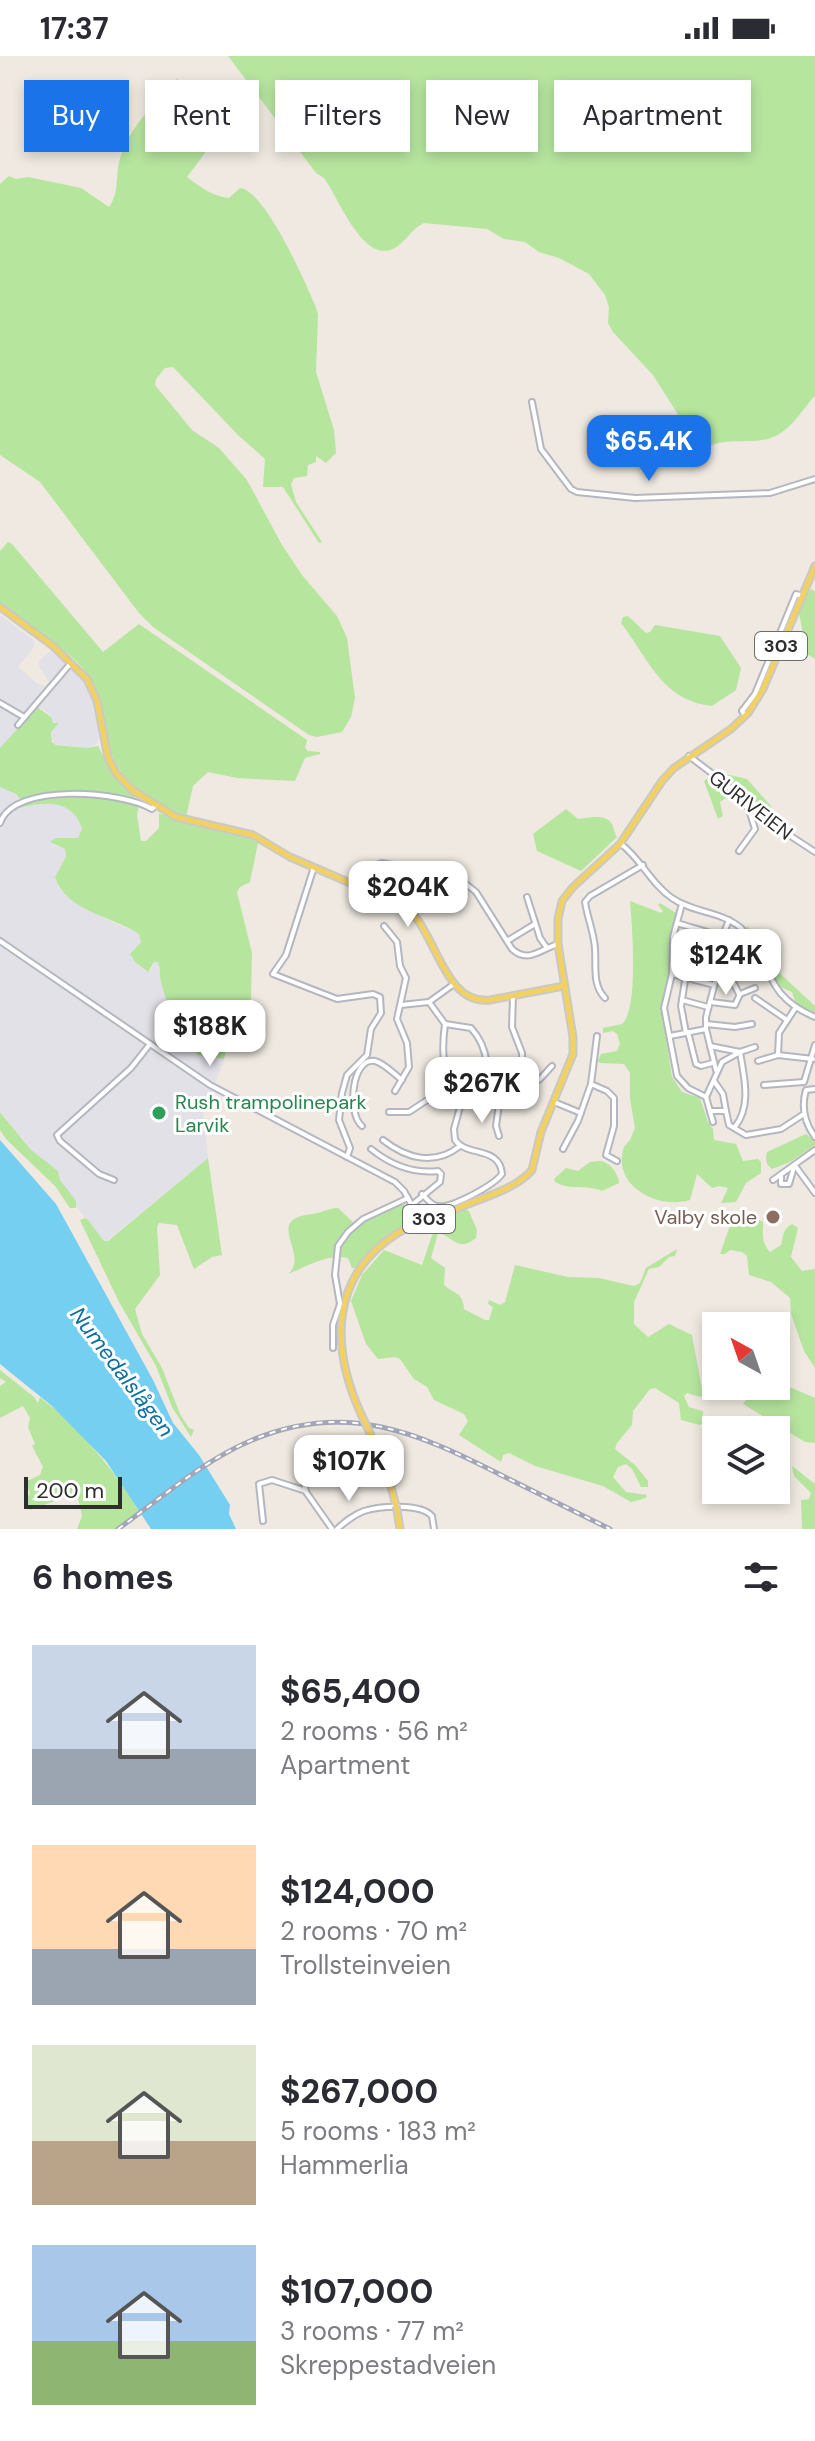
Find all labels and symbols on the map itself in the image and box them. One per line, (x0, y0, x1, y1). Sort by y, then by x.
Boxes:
pin: $65.4K (584, 415, 714, 483)
road number: 303 (755, 632, 807, 660)
street label: GURIVEIEN (704, 764, 798, 846)
pin: $204K (352, 861, 464, 929)
pin: $124K (670, 929, 782, 997)
pin: $188K (154, 1000, 266, 1068)
pin: $267K (426, 1057, 538, 1125)
place label: Rush trampolinepark Larvik (175, 1089, 367, 1138)
marker: Rush trampolinepark Larvik (150, 1104, 168, 1122)
place label: Valby skole (654, 1204, 757, 1230)
road number: 303 (403, 1205, 455, 1233)
marker: Valby skole (764, 1208, 782, 1226)
water label: Numedalslågen (64, 1301, 180, 1443)
north arrow (702, 1312, 790, 1400)
pin: $107K (293, 1435, 405, 1503)
scale bar (24, 1473, 122, 1509)

